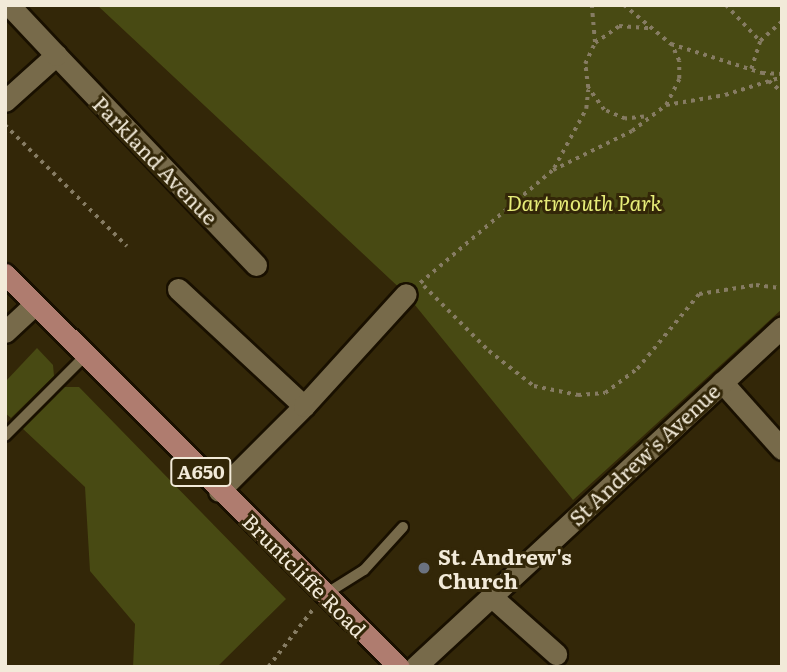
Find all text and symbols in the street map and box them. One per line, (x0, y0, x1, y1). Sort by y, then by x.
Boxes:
street label: Parkland Avenue (88, 91, 224, 229)
park label: Dartmouth Park (506, 189, 662, 215)
street label: St Andrew's Avenue (563, 378, 725, 530)
road number: A650 (170, 457, 232, 488)
street label: Bruntcliffe Road (238, 508, 372, 642)
place label: St. Andrew's Church (438, 543, 572, 593)
marker: St. Andrew's Church (416, 560, 432, 576)

